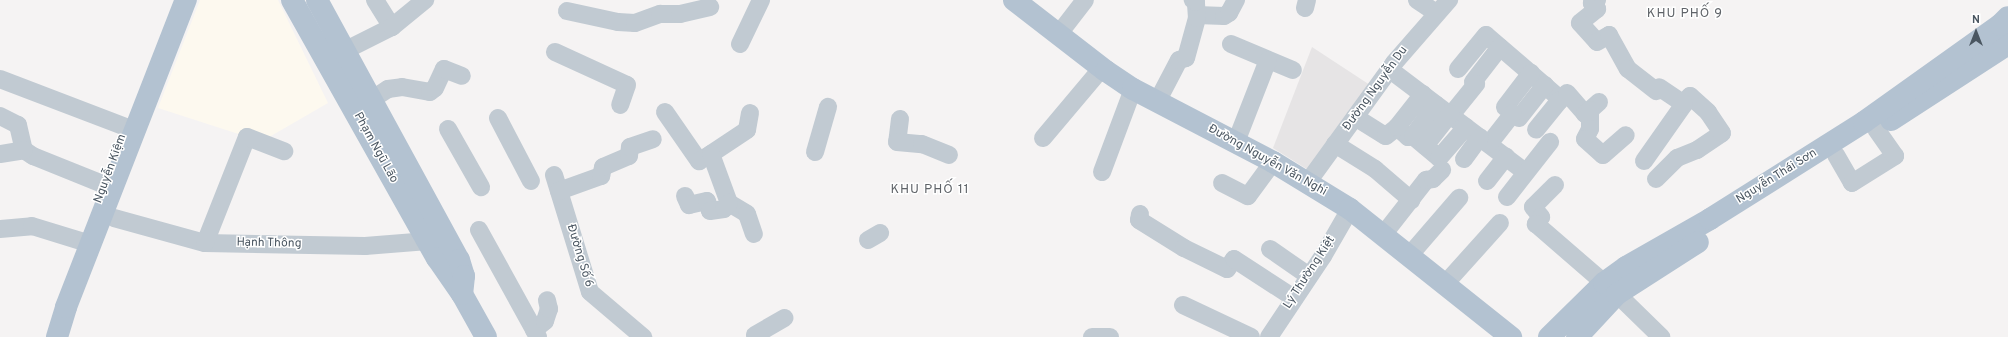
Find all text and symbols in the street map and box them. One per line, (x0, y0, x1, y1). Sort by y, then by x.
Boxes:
district label: KHU PHỐ 9 (1647, 6, 1723, 22)
north arrow (1956, 12, 1996, 52)
text: N (1972, 13, 1980, 27)
street label: Đường Nguyễn Du (1341, 44, 1411, 134)
street label: Phạm Ngũ Lão (350, 110, 400, 186)
street label: Đường Nguyễn Văn Nghi (1205, 122, 1329, 200)
street label: Nguyễn Kiệm (92, 132, 130, 206)
street label: Nguyễn Thái Sơn (1734, 146, 1820, 208)
district label: KHU PHỐ 11 (890, 182, 970, 198)
street label: Đường Số 6 (563, 223, 595, 289)
street label: Lý Thường Kiệt (1281, 234, 1339, 312)
street label: Hạnh Thông (236, 236, 302, 252)

